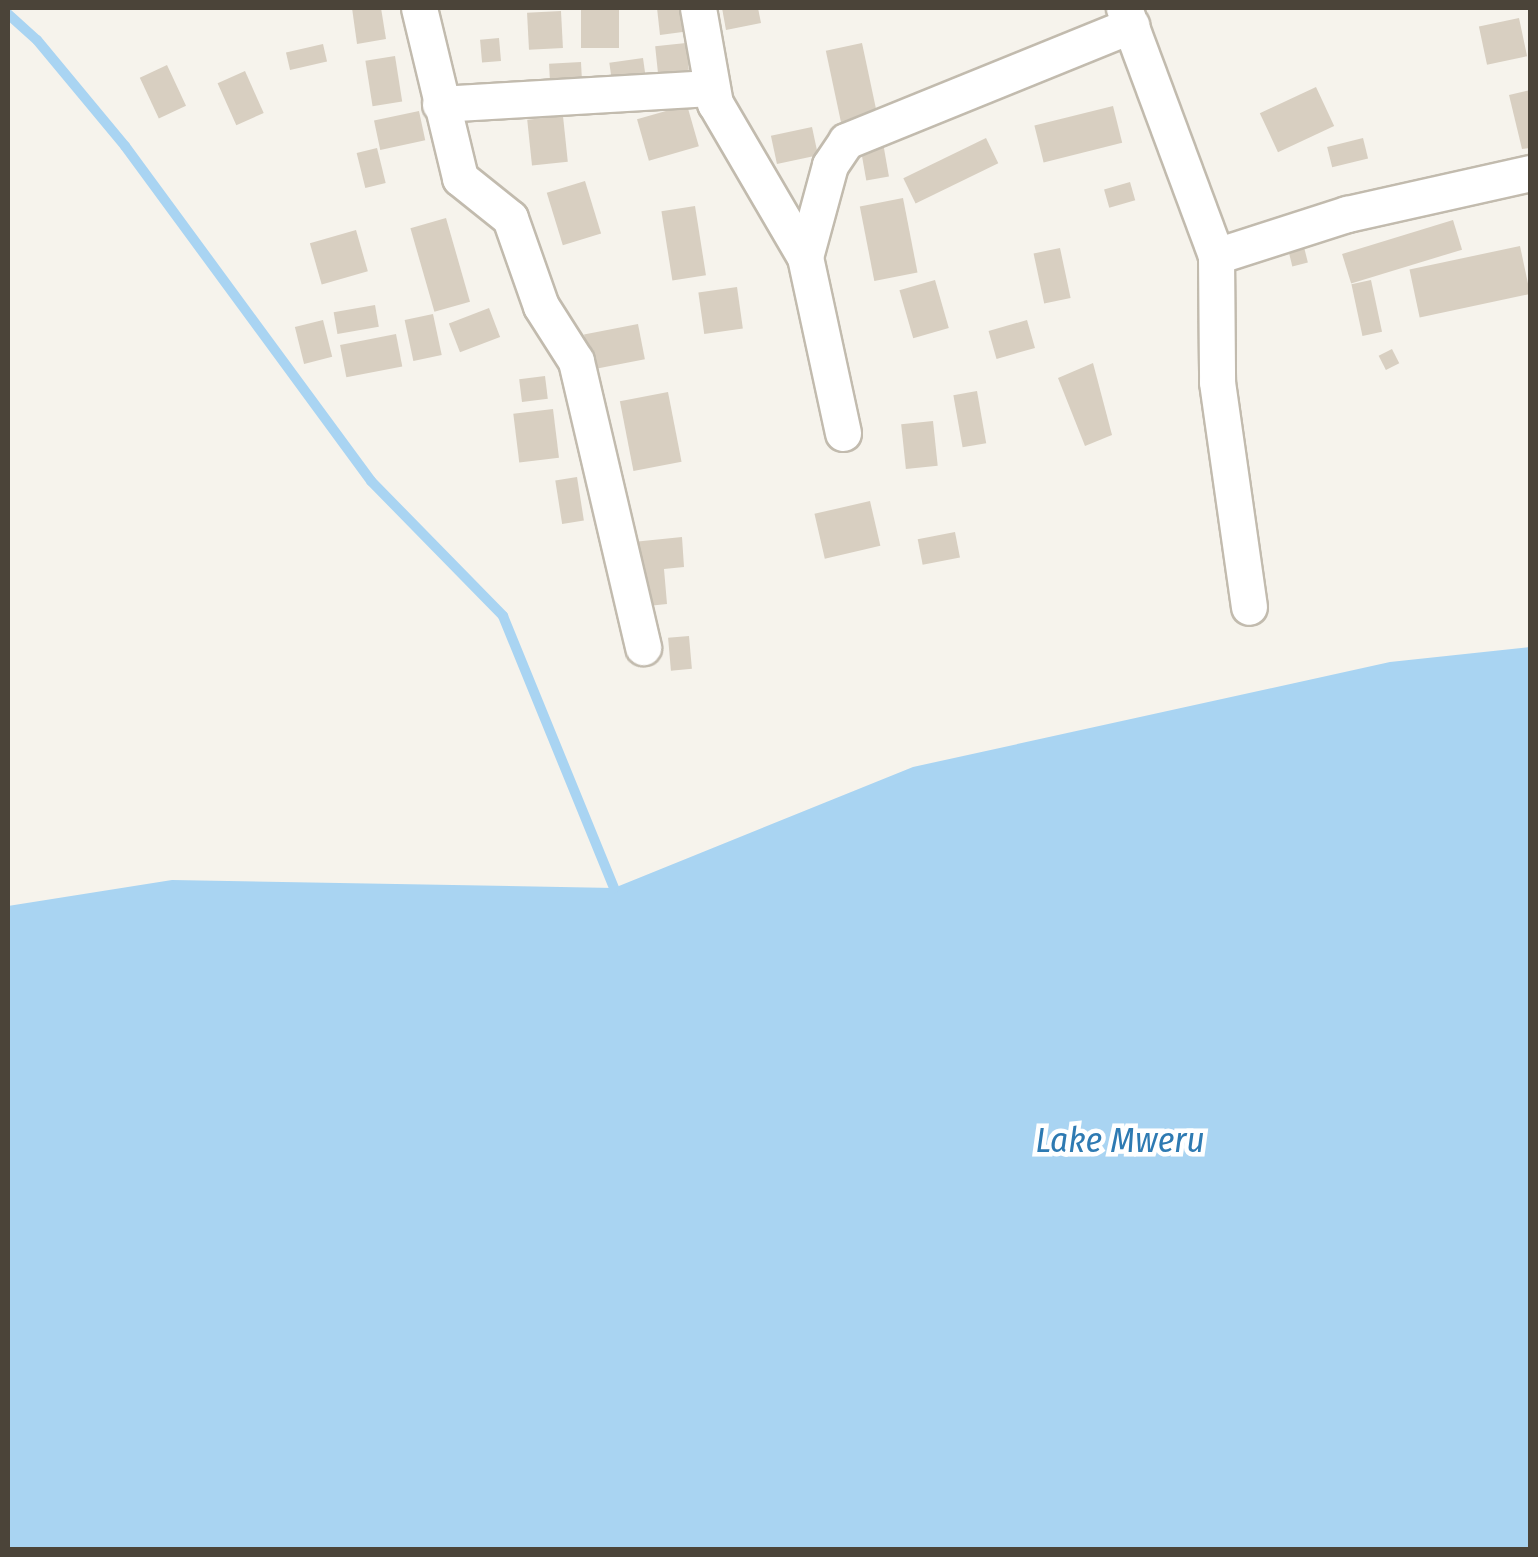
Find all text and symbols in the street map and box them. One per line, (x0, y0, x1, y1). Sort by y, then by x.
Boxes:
water label: Lake Mweru (1035, 1119, 1205, 1161)

